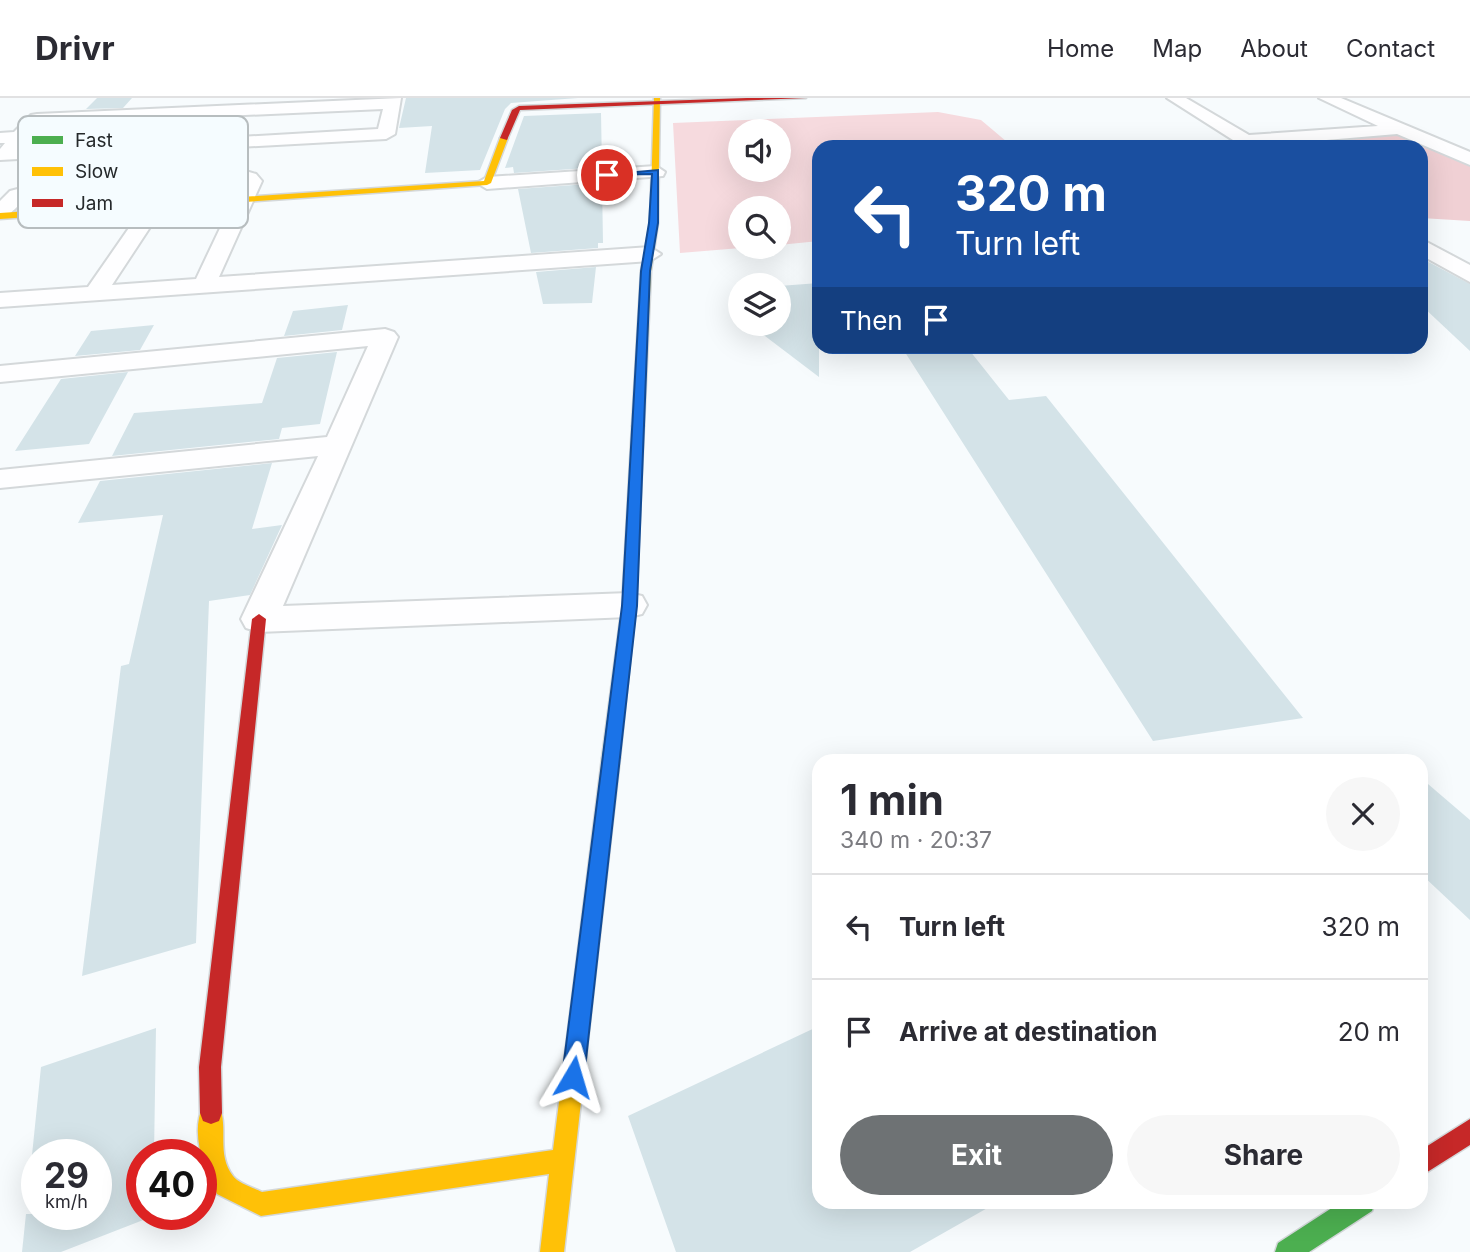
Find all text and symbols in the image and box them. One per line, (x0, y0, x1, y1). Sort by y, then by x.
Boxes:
text: Drivr (35, 28, 115, 68)
text: Home (1047, 34, 1114, 63)
text: Map (1152, 34, 1202, 63)
text: About (1240, 34, 1308, 63)
text: Contact (1346, 34, 1435, 63)
legend (18, 116, 248, 228)
map controls (728, 119, 791, 336)
button: sound (728, 119, 791, 182)
text: Fast (75, 129, 113, 152)
pin (577, 145, 637, 205)
icon: arrive (588, 156, 626, 194)
text: Slow (75, 160, 118, 183)
text: 320 m (955, 164, 1107, 223)
icon: left (840, 168, 931, 259)
text: Jam (75, 192, 113, 215)
button: search (728, 196, 791, 259)
text: Turn left (955, 224, 1080, 263)
button: layers (728, 273, 791, 336)
icon: arrive (917, 301, 955, 339)
text: Then (840, 305, 903, 336)
text: 1 min (840, 774, 944, 825)
button: close (1326, 777, 1400, 851)
text: 340 m · 20:37 (840, 826, 992, 854)
icon: left (840, 908, 878, 946)
text: Turn left (899, 911, 1005, 942)
text: 320 m (1322, 911, 1400, 942)
icon: arrive (840, 1013, 878, 1051)
text: Arrive at destination (899, 1016, 1158, 1047)
text: 20 m (1338, 1016, 1400, 1047)
position arrow (536, 1040, 610, 1114)
button: Exit (840, 1115, 1113, 1195)
button: Share (1127, 1115, 1400, 1195)
speed limit sign: 40 (126, 1139, 217, 1230)
text: 29 (44, 1154, 89, 1196)
text: km/h (45, 1191, 88, 1212)

